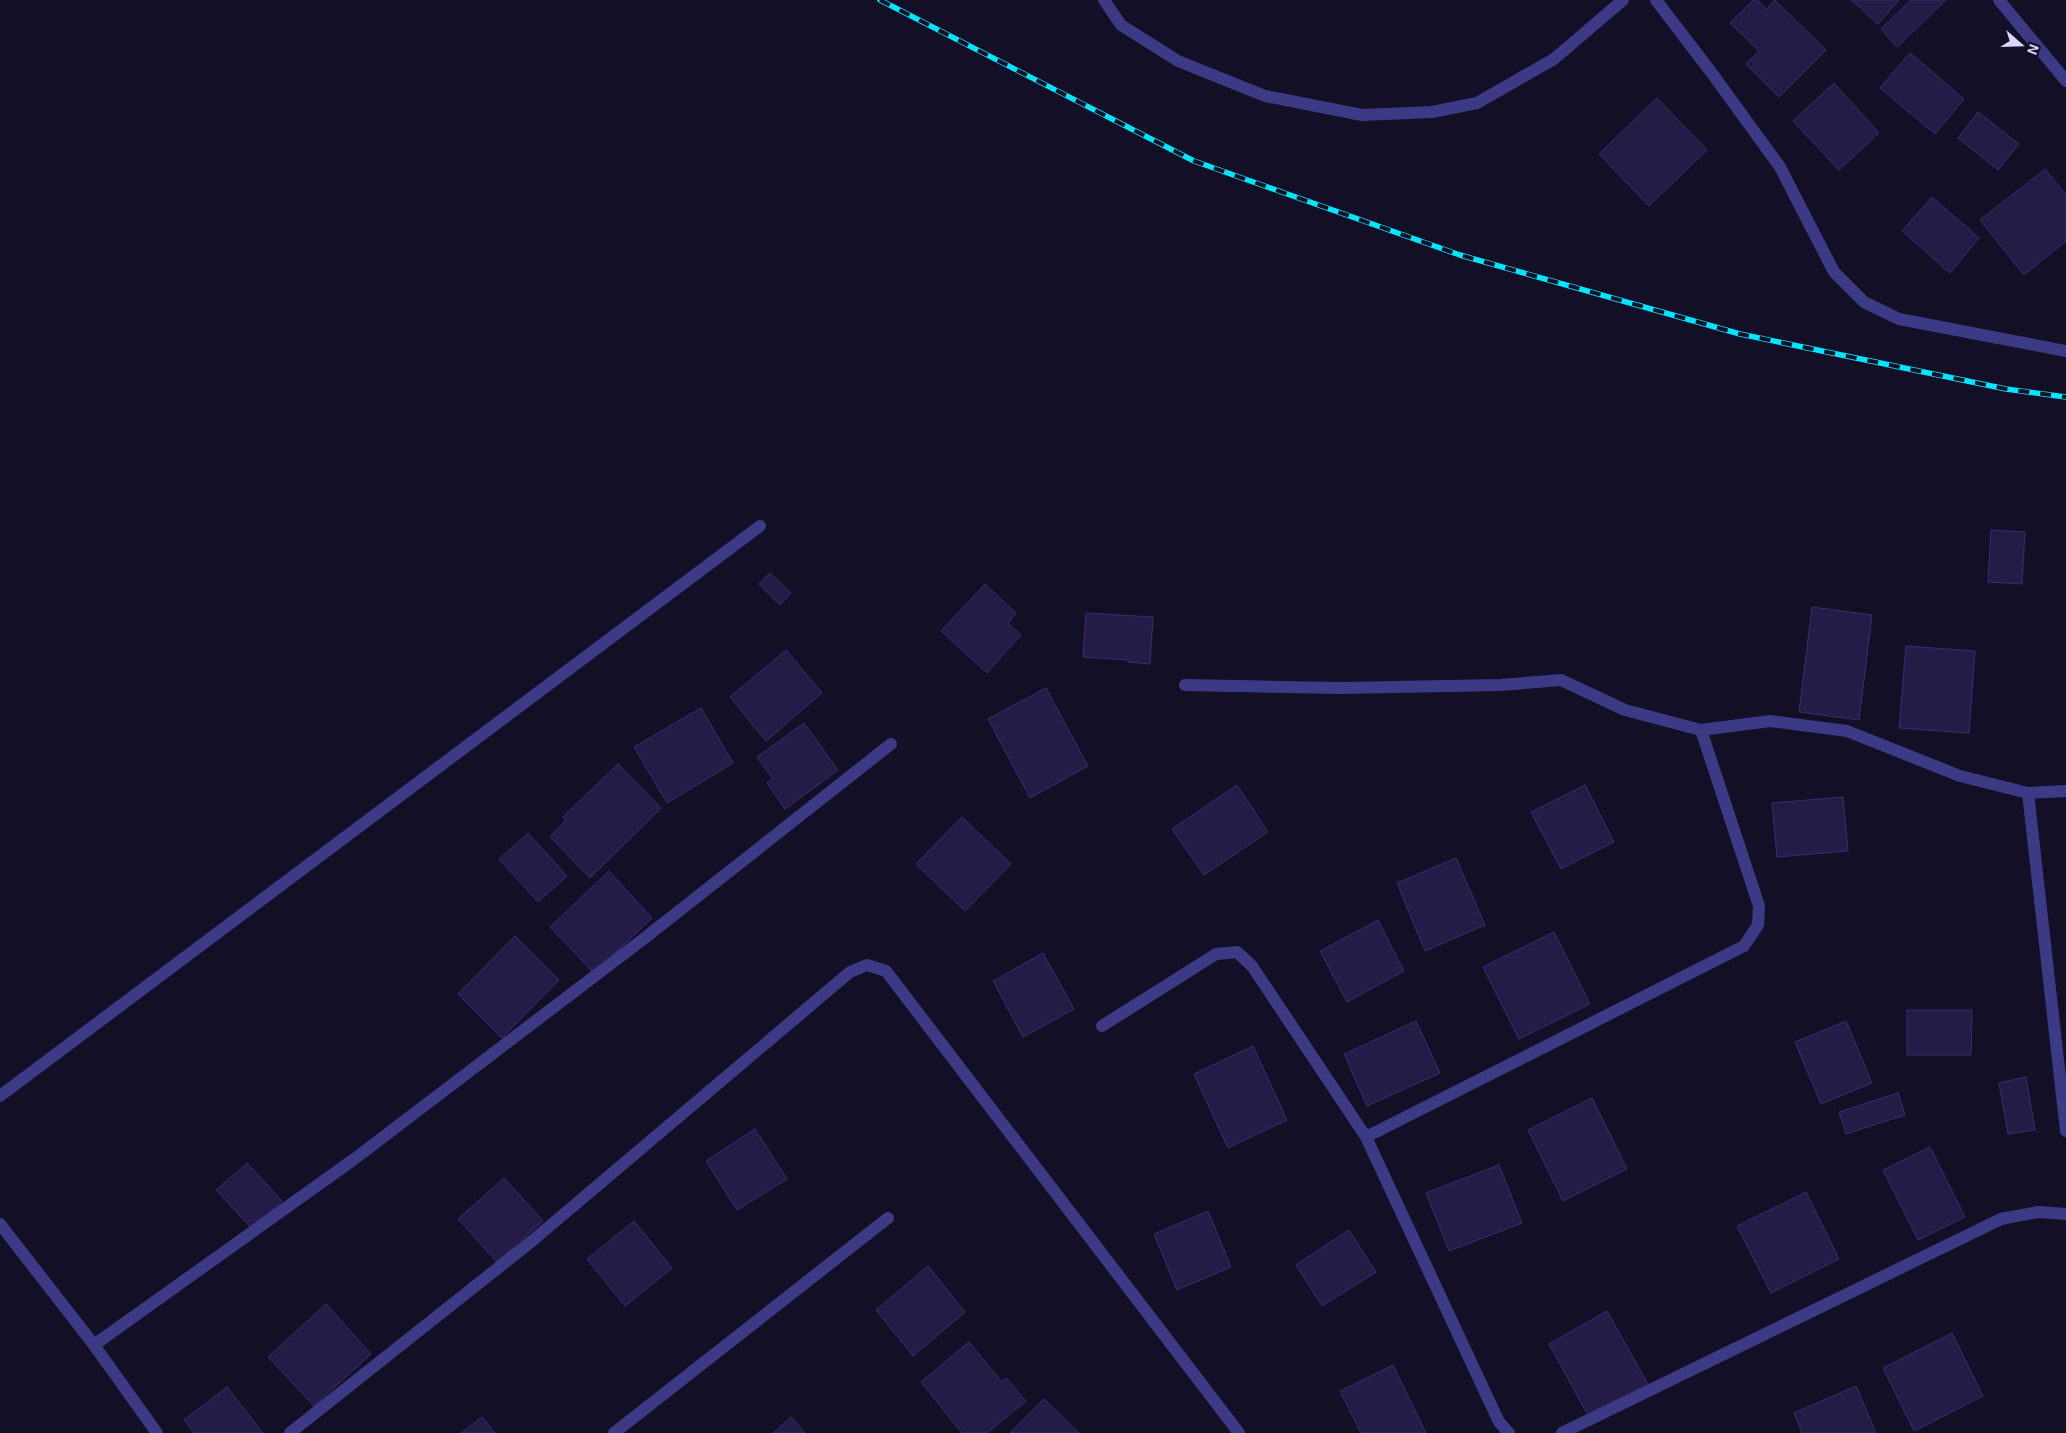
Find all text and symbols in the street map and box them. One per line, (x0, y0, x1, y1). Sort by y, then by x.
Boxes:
north arrow (1996, 20, 2046, 70)
text: N (2024, 42, 2043, 57)

